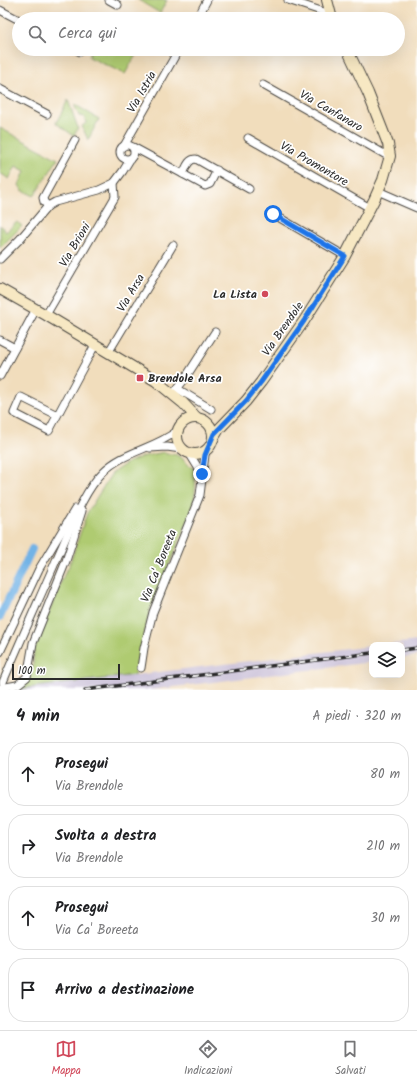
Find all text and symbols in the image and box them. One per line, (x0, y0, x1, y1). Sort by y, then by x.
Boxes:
search box (12, 12, 405, 56)
text: Cerca qui (58, 22, 116, 46)
icon: search (26, 23, 48, 45)
street label: Via Istria (122, 67, 162, 117)
street label: Via Canfanaro (296, 85, 366, 137)
street label: Via Promontore (276, 137, 352, 192)
route start (264, 205, 282, 223)
street label: Via Brioni (54, 218, 96, 271)
street label: Via Arsa (112, 270, 150, 316)
place label: La Lista (213, 285, 257, 304)
marker: La Lista (260, 289, 270, 299)
street label: Via Brendole (257, 297, 309, 360)
place label: Brendole Arsa (148, 369, 222, 388)
marker: Brendole Arsa (135, 373, 145, 383)
route end (193, 465, 211, 483)
street label: Via Ca' Boreeta (136, 526, 182, 605)
map controls (369, 642, 405, 678)
button: layers (369, 642, 405, 678)
scale bar (12, 662, 120, 681)
text: 100 m (18, 662, 46, 680)
text: 4 min (16, 703, 60, 730)
text: A piedi · 320 m (313, 706, 401, 727)
text: Prosegui (55, 752, 108, 776)
icon: ahead (17, 763, 39, 785)
text: 80 m (370, 764, 400, 785)
text: Via Brendole (55, 776, 123, 797)
text: Svolta a destra (55, 824, 156, 848)
icon: right (17, 835, 39, 857)
text: 210 m (366, 836, 400, 857)
text: Via Brendole (55, 848, 123, 869)
text: Prosegui (55, 896, 108, 920)
icon: ahead (17, 907, 39, 929)
text: 30 m (371, 908, 400, 929)
text: Via Ca' Boreeta (55, 920, 139, 941)
text: Arrivo a destinazione (55, 978, 194, 1002)
icon: arrive (17, 979, 39, 1001)
tab: Mappa (51, 1038, 81, 1080)
tab: Indicazioni (184, 1038, 232, 1080)
tab: Salvati (335, 1038, 366, 1080)

